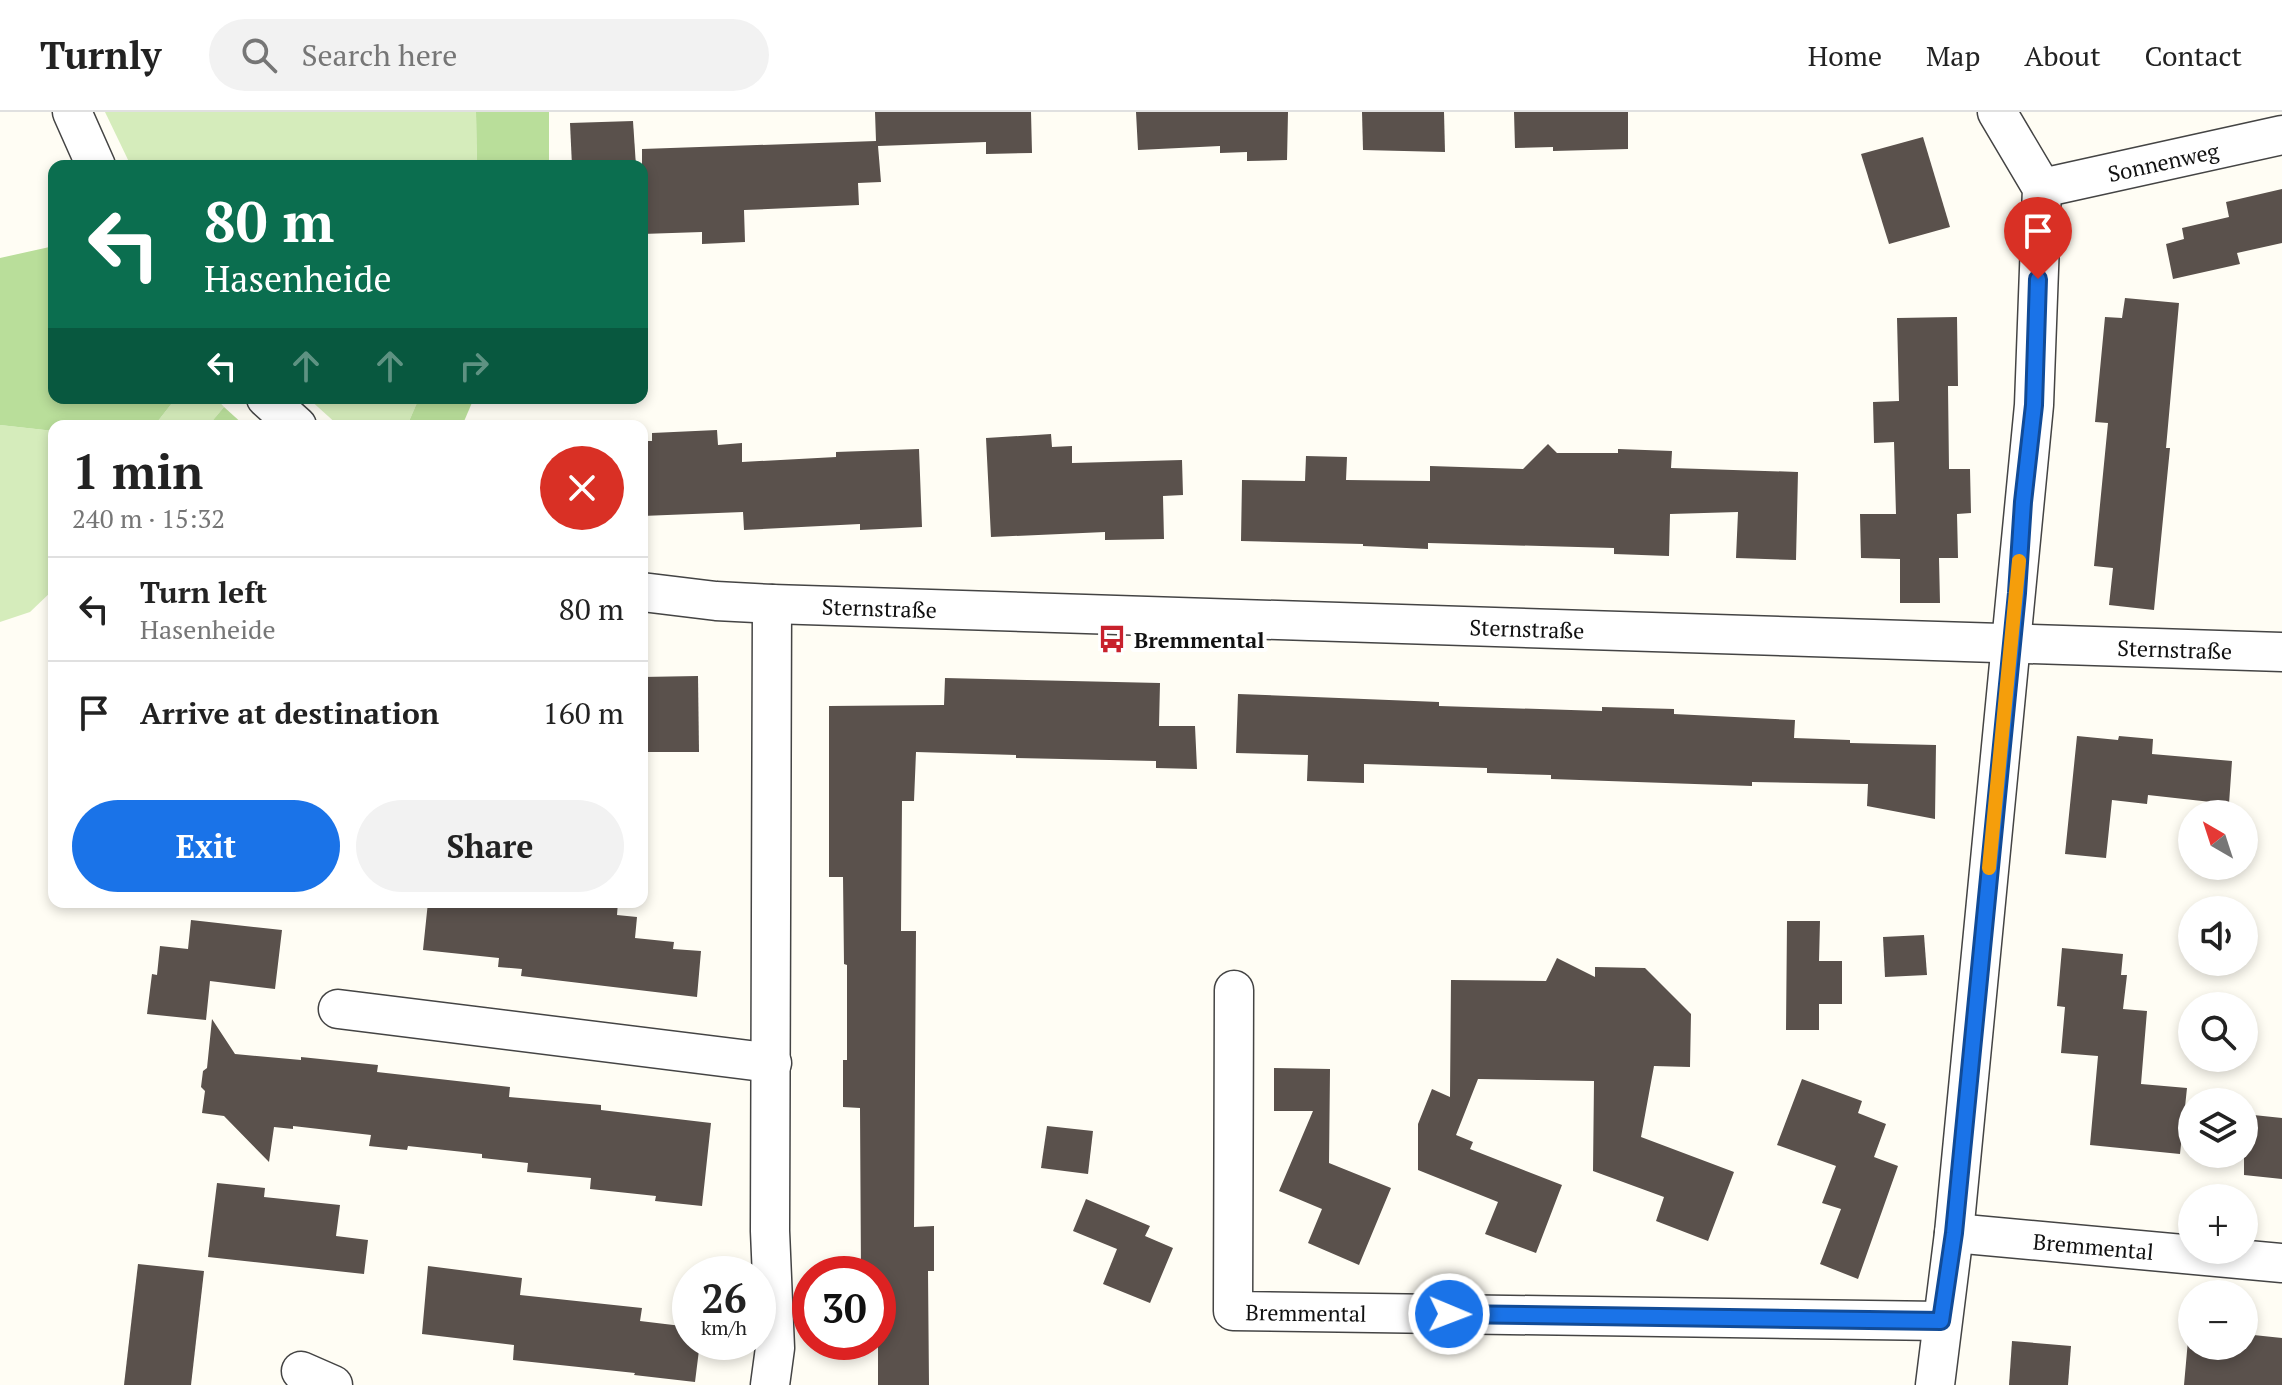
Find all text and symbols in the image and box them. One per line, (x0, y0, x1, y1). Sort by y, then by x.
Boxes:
search box (209, 19, 769, 91)
text: Turnly (40, 30, 161, 80)
icon: search (237, 33, 281, 77)
text: Search here (301, 35, 457, 75)
text: Home (1808, 37, 1882, 74)
text: Map (1926, 37, 1980, 74)
text: About (2024, 37, 2101, 74)
text: Contact (2145, 37, 2242, 74)
street label: Sonnenweg (2105, 135, 2222, 188)
text: 80 m (204, 184, 334, 258)
icon: left (72, 192, 176, 296)
pin (2004, 197, 2072, 279)
icon: arrive (2016, 209, 2060, 253)
text: Hasenheide (204, 255, 392, 302)
icon: left (200, 344, 244, 388)
icon: ahead (284, 344, 328, 388)
icon: ahead (368, 344, 412, 388)
icon: right (452, 344, 496, 388)
text: 1 min (72, 439, 203, 503)
button: close (540, 446, 624, 530)
text: 240 m · 15:32 (72, 501, 225, 535)
text: Turn left (140, 572, 267, 612)
icon: left (72, 587, 116, 631)
text: 80 m (559, 589, 624, 629)
street label: Sternstraße (821, 591, 937, 624)
text: Hasenheide (140, 612, 276, 646)
street label: Sternstraße (1469, 612, 1585, 644)
bus stop icon: Bremmental (1097, 624, 1127, 654)
place label: Bremmental (1134, 625, 1265, 654)
street label: Sternstraße (2117, 632, 2233, 665)
icon: arrive (72, 691, 116, 735)
text: Arrive at destination (140, 693, 439, 733)
text: 160 m (543, 693, 624, 733)
button: Exit (72, 800, 340, 892)
button: Share (356, 800, 624, 892)
north arrow (2178, 800, 2258, 880)
map controls (2178, 800, 2258, 1360)
button: sound (2178, 896, 2258, 976)
button: search (2178, 992, 2258, 1072)
button: layers (2178, 1088, 2258, 1168)
button: + (2178, 1184, 2258, 1264)
street label: Bremmental (2032, 1226, 2155, 1266)
speed limit sign: 30 (792, 1256, 896, 1360)
text: 26 (701, 1271, 747, 1324)
position arrow (1407, 1272, 1491, 1356)
button: − (2178, 1280, 2258, 1360)
street label: Bremmental (1245, 1297, 1367, 1327)
text: km/h (701, 1314, 747, 1341)

